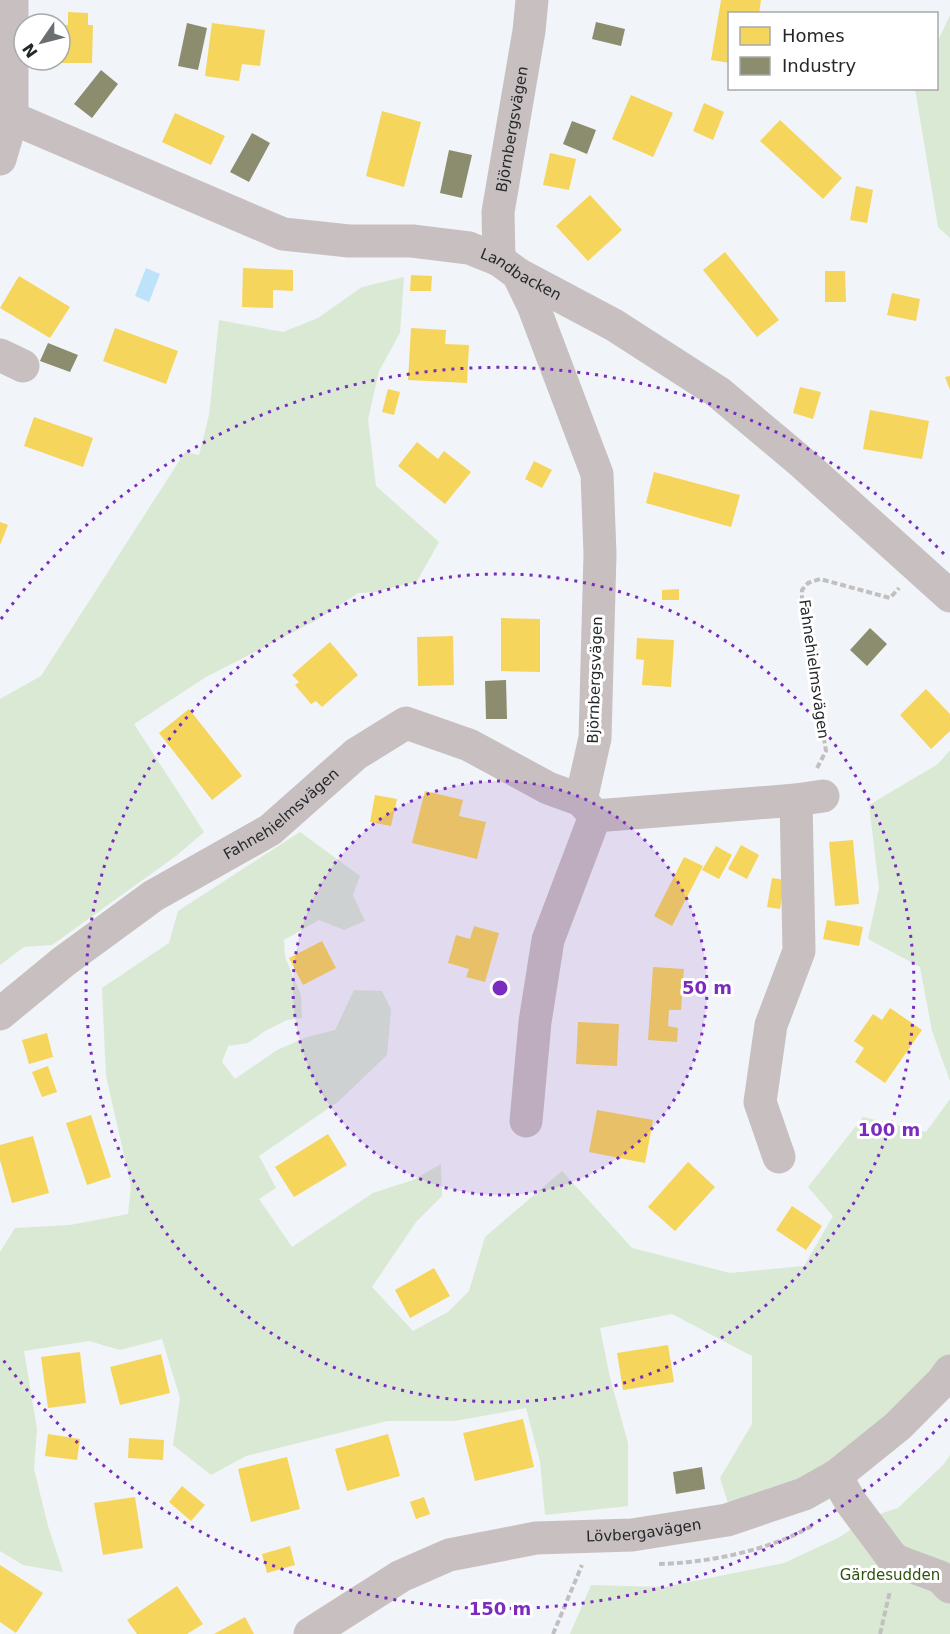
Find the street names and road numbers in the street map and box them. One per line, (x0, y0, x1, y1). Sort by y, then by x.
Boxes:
street label: Björnbergsvägen (493, 65, 532, 194)
street label: Landbacken (478, 245, 564, 304)
street label: Fahnehielmsvägen (795, 598, 833, 740)
street label: Björnbergsvägen (584, 616, 606, 744)
street label: Fahnehielmsvägen (220, 765, 342, 863)
street label: Lövbergavägen (586, 1515, 703, 1545)

